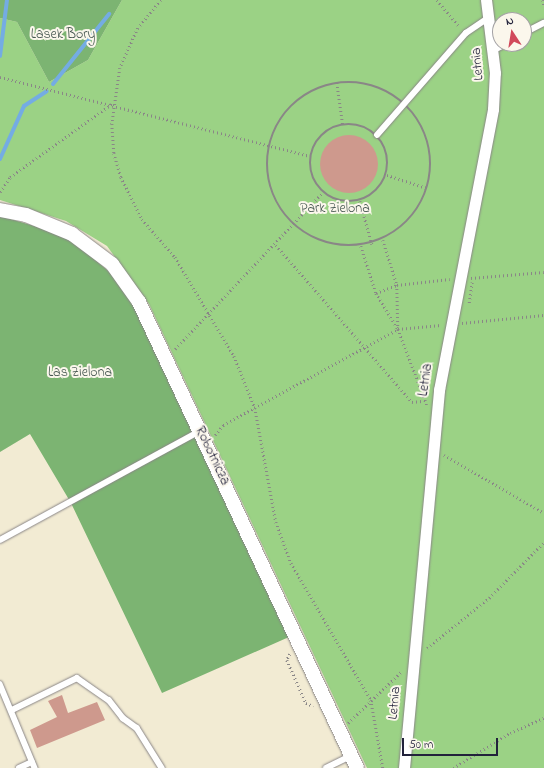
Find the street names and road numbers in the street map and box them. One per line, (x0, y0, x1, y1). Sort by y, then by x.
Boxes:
street label: Letnia (468, 47, 488, 81)
street label: Letnia (415, 362, 437, 398)
street label: Robotnicza (191, 424, 233, 488)
street label: Letnia (385, 686, 405, 720)

